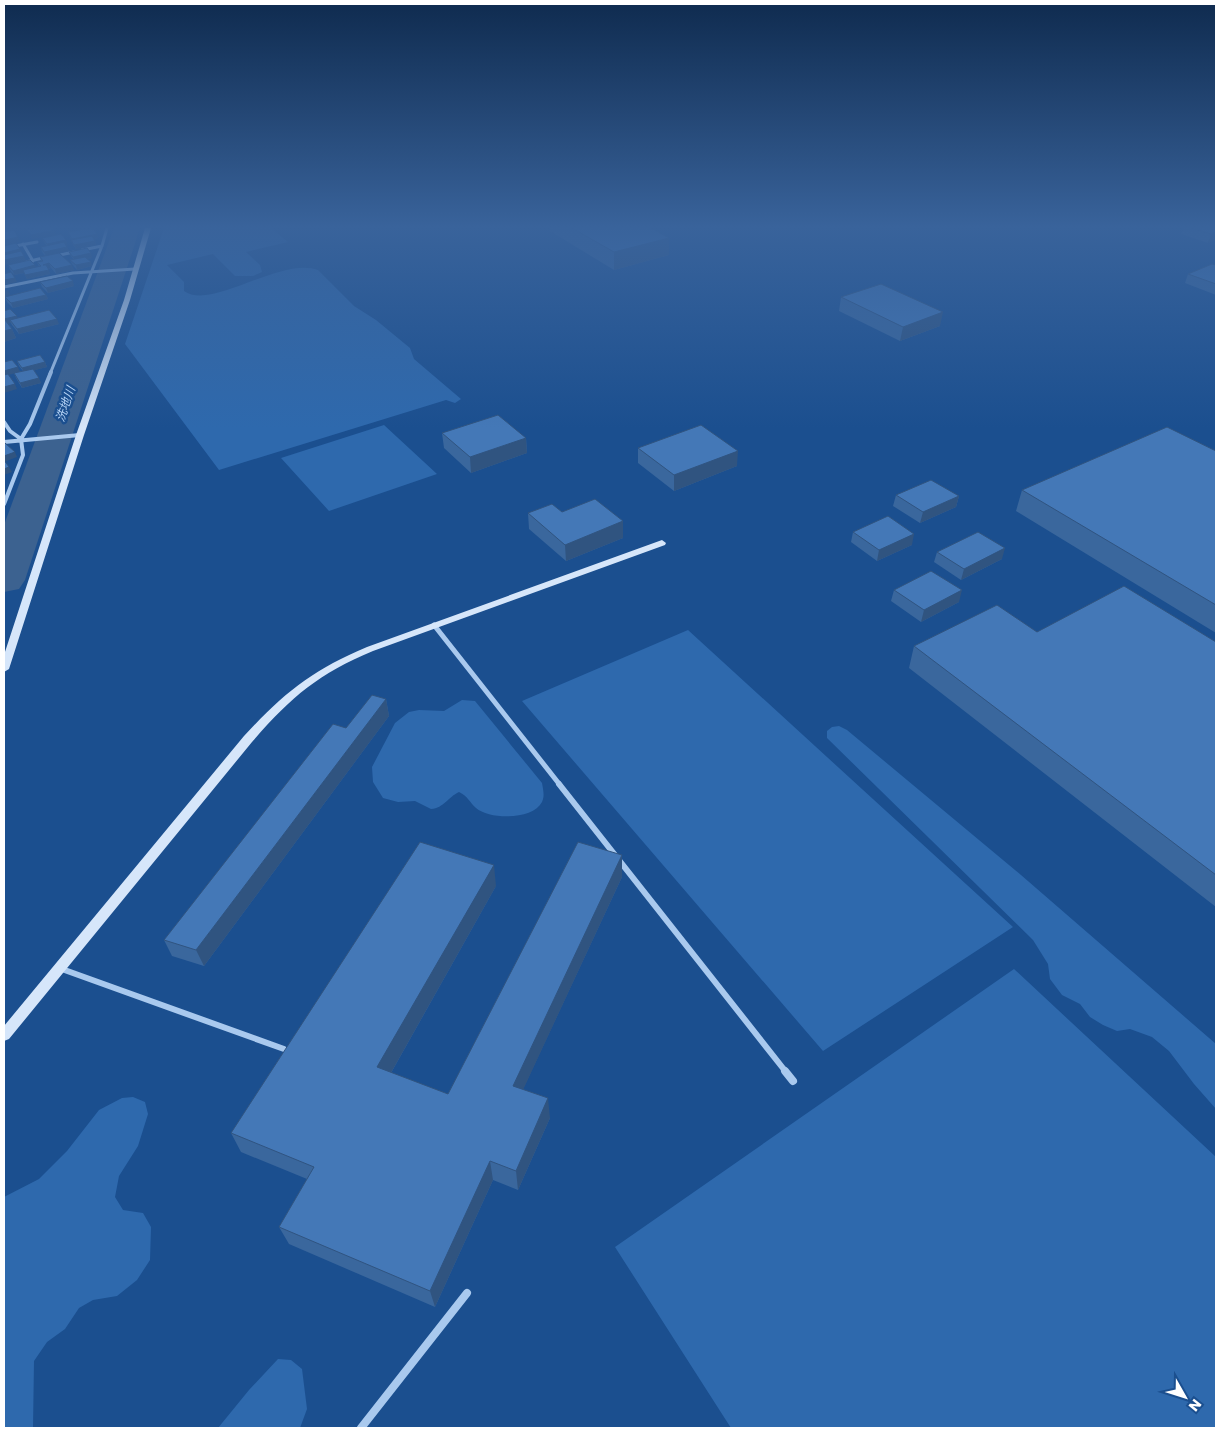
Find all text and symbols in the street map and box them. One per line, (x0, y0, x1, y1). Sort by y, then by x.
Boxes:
water label: 洗地川 (51, 382, 80, 424)
north arrow (1160, 1372, 1210, 1422)
text: N (1184, 1395, 1206, 1416)

